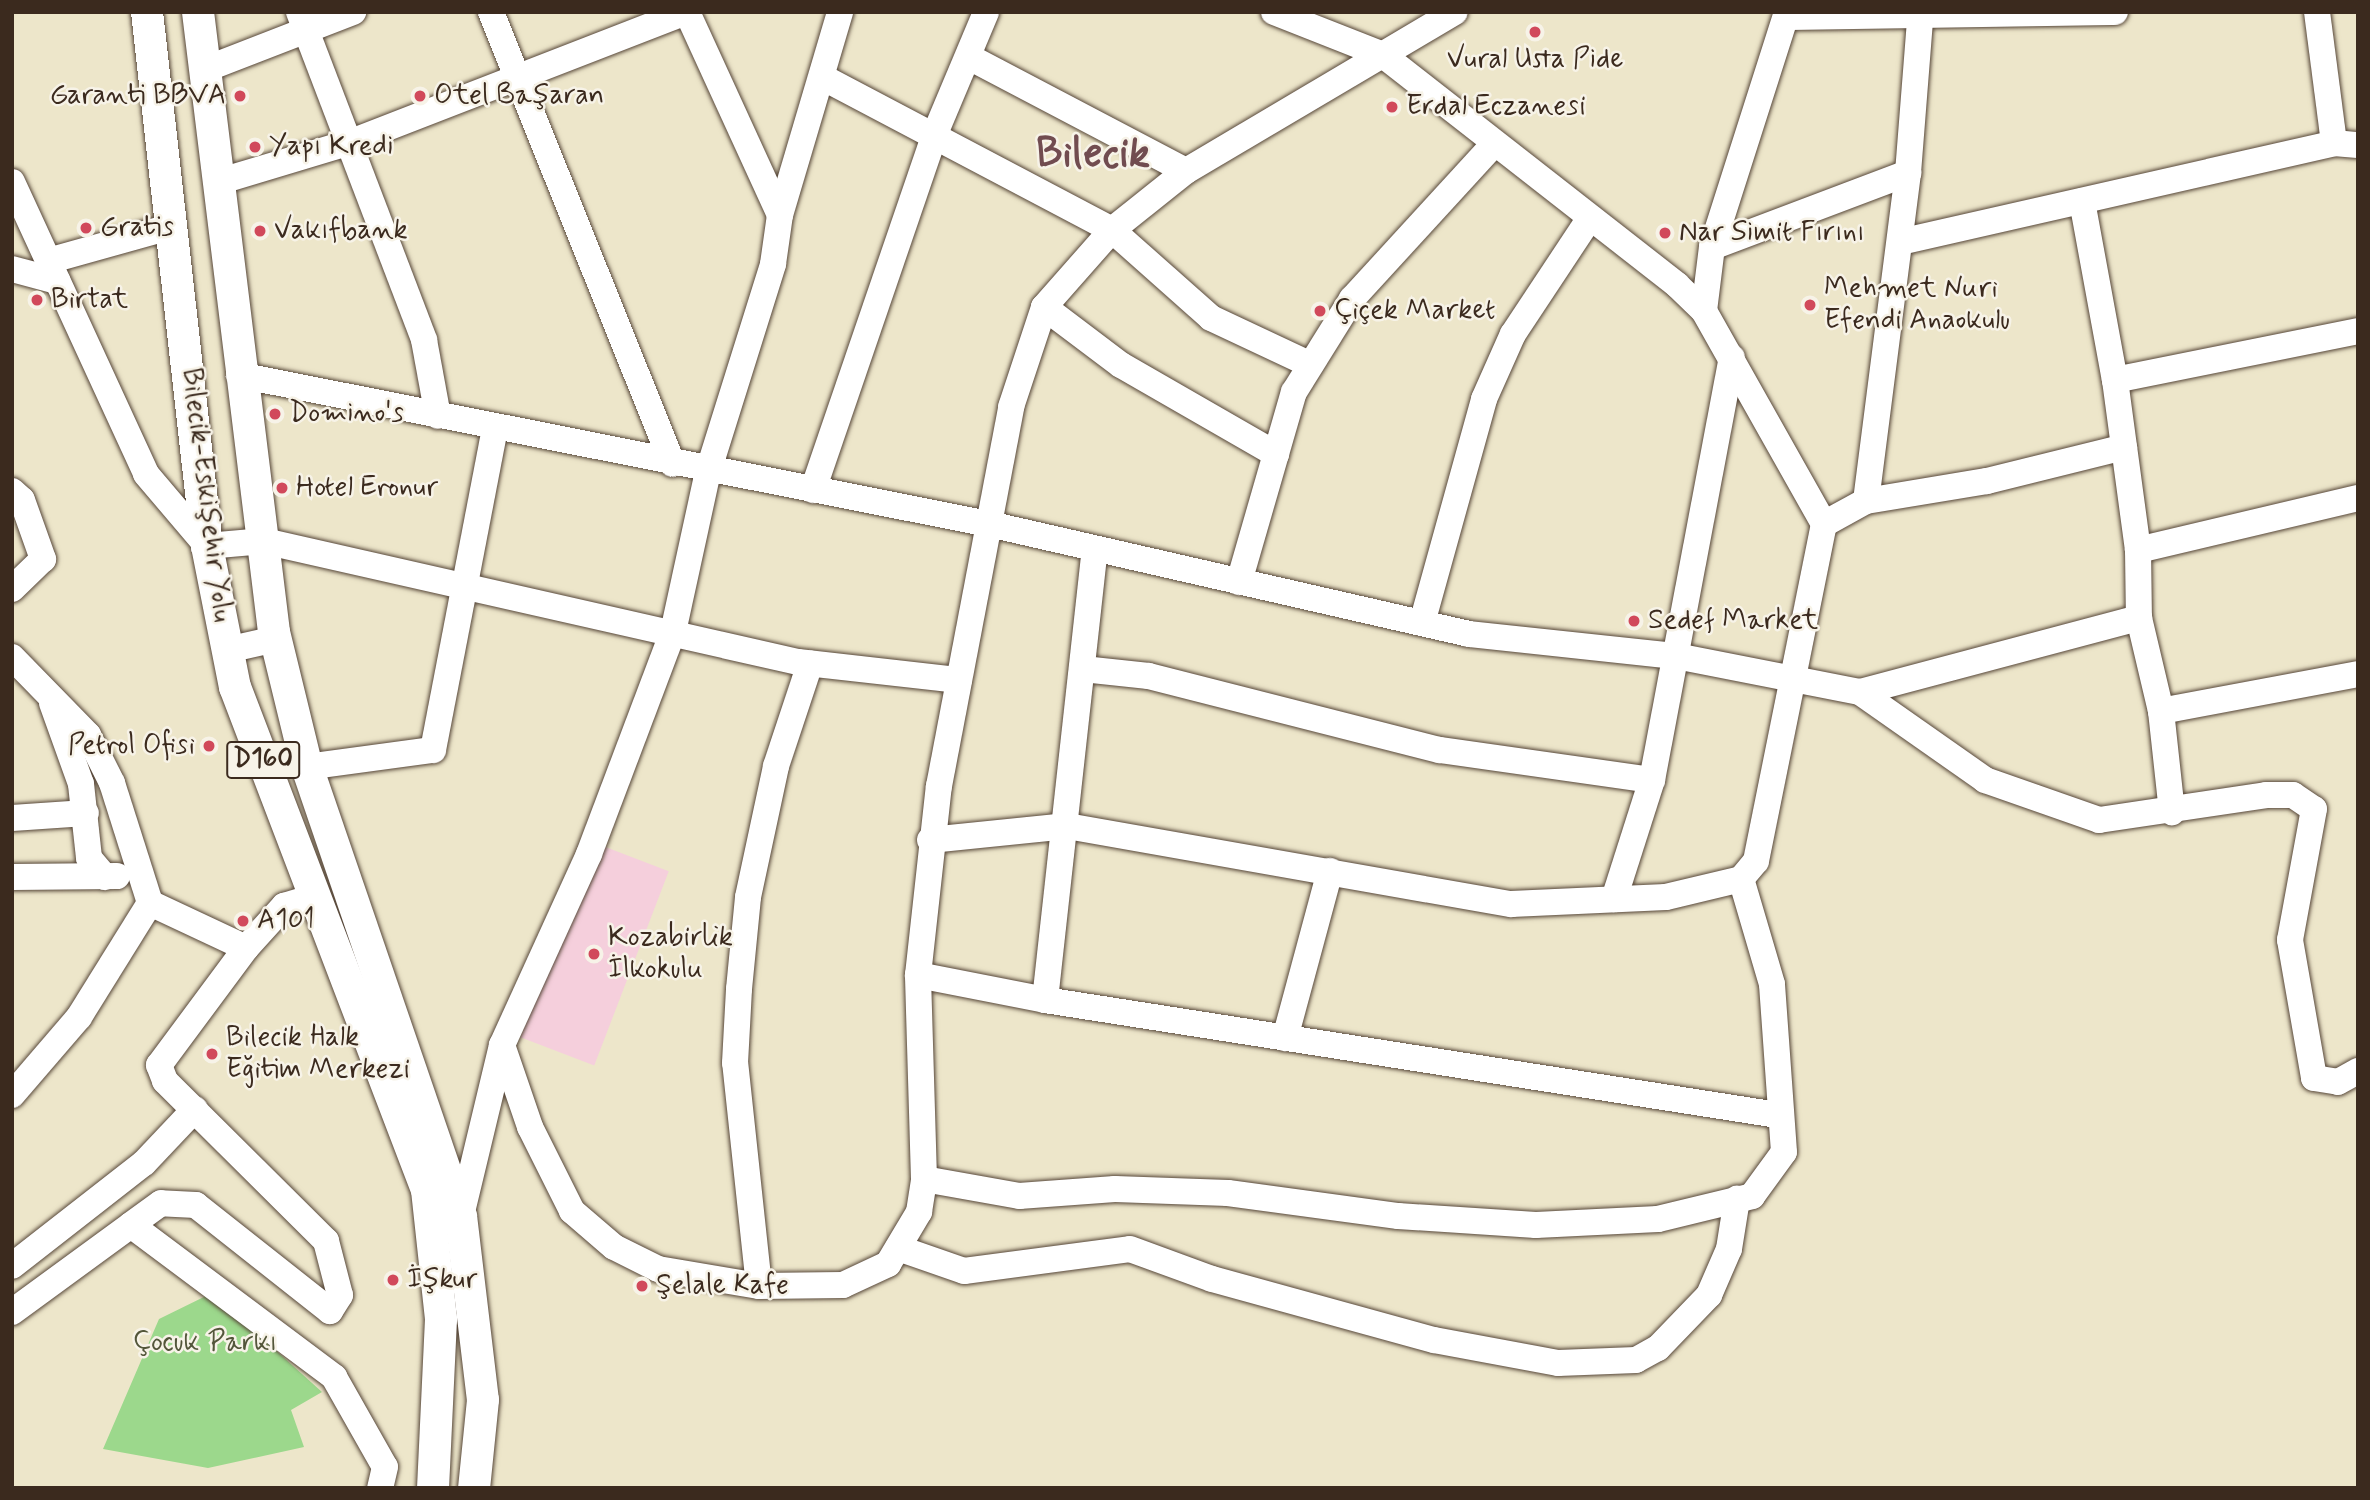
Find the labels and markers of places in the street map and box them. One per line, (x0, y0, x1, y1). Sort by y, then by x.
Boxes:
marker: Vural Usta Pide (1527, 24, 1543, 40)
place label: Vural Usta Pide (1447, 43, 1623, 77)
place label: Garanti BBVA (50, 79, 226, 113)
place label: Otel Başaran (434, 79, 601, 113)
marker: Garanti BBVA (232, 88, 248, 104)
marker: Otel Başaran (412, 88, 428, 104)
place label: Erdal Eczanesi (1406, 90, 1586, 124)
marker: Erdal Eczanesi (1384, 99, 1400, 115)
place label: Yapı Kredi (269, 130, 393, 164)
marker: Yapı Kredi (247, 139, 263, 155)
place label: Gratis (100, 211, 174, 245)
place label: Vakıfbank (274, 214, 408, 248)
place label: Nar Simit Fırını (1679, 216, 1871, 250)
marker: Gratis (78, 220, 94, 236)
marker: Vakıfbank (252, 223, 268, 239)
marker: Nar Simit Fırını (1657, 225, 1673, 241)
place label: Mehmet Nuri Efendi Anaokulu (1824, 272, 2010, 338)
place label: Birtat (51, 283, 128, 317)
marker: Birtat (29, 292, 45, 308)
place label: Çiçek Market (1334, 294, 1499, 328)
marker: Mehmet Nuri Efendi Anaokulu (1802, 297, 1818, 313)
marker: Çiçek Market (1312, 303, 1328, 319)
place label: Domino's (289, 397, 404, 431)
marker: Domino's (267, 406, 283, 422)
place label: Hotel Eronur (296, 471, 438, 505)
marker: Hotel Eronur (274, 480, 290, 496)
place label: Sedef Market (1648, 604, 1816, 638)
marker: Sedef Market (1626, 613, 1642, 629)
place label: Petrol Ofisi (68, 729, 195, 763)
marker: Petrol Ofisi (201, 738, 217, 754)
place label: A101 (257, 904, 315, 938)
marker: A101 (235, 913, 251, 929)
place label: Kozabirlik İlkokulu (608, 921, 733, 987)
marker: Kozabirlik İlkokulu (586, 946, 602, 962)
place label: Bilecik Halk Eğitim Merkezi (226, 1021, 405, 1087)
marker: Bilecik Halk Eğitim Merkezi (204, 1046, 220, 1062)
place label: İşkur (407, 1263, 477, 1297)
place label: Şelale Kafe (656, 1269, 793, 1303)
marker: İşkur (385, 1272, 401, 1288)
marker: Şelale Kafe (634, 1278, 650, 1294)

